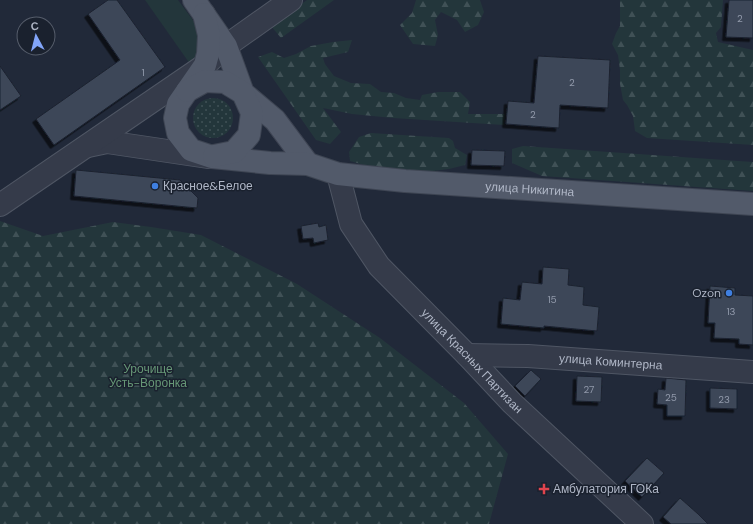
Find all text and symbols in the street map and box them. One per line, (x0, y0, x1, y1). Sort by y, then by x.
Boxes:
house number: 2 (737, 12, 743, 25)
north arrow (16, 16, 56, 56)
text: С (30, 19, 40, 34)
house number: 1 (141, 66, 145, 79)
house number: 2 (569, 76, 575, 89)
house number: 2 (530, 108, 536, 121)
place label: Красное&Белое (163, 178, 253, 194)
street label: улица Никитина (485, 178, 575, 200)
marker: Красное&Белое (150, 181, 160, 191)
place label: Ozon (692, 285, 721, 301)
marker: Ozon (724, 288, 734, 298)
house number: 15 (547, 293, 557, 306)
street label: улица Красных Партизан (418, 305, 526, 417)
house number: 13 (726, 305, 736, 318)
street label: улица Коминтерна (559, 350, 663, 374)
park label: Урочище Усть-Воронка (109, 361, 187, 391)
house number: 27 (584, 383, 594, 396)
house number: 25 (665, 391, 677, 404)
house number: 23 (718, 393, 730, 406)
place label: Амбулатория ГОКа (553, 481, 659, 497)
marker: Амбулатория ГОКа (538, 483, 550, 495)

